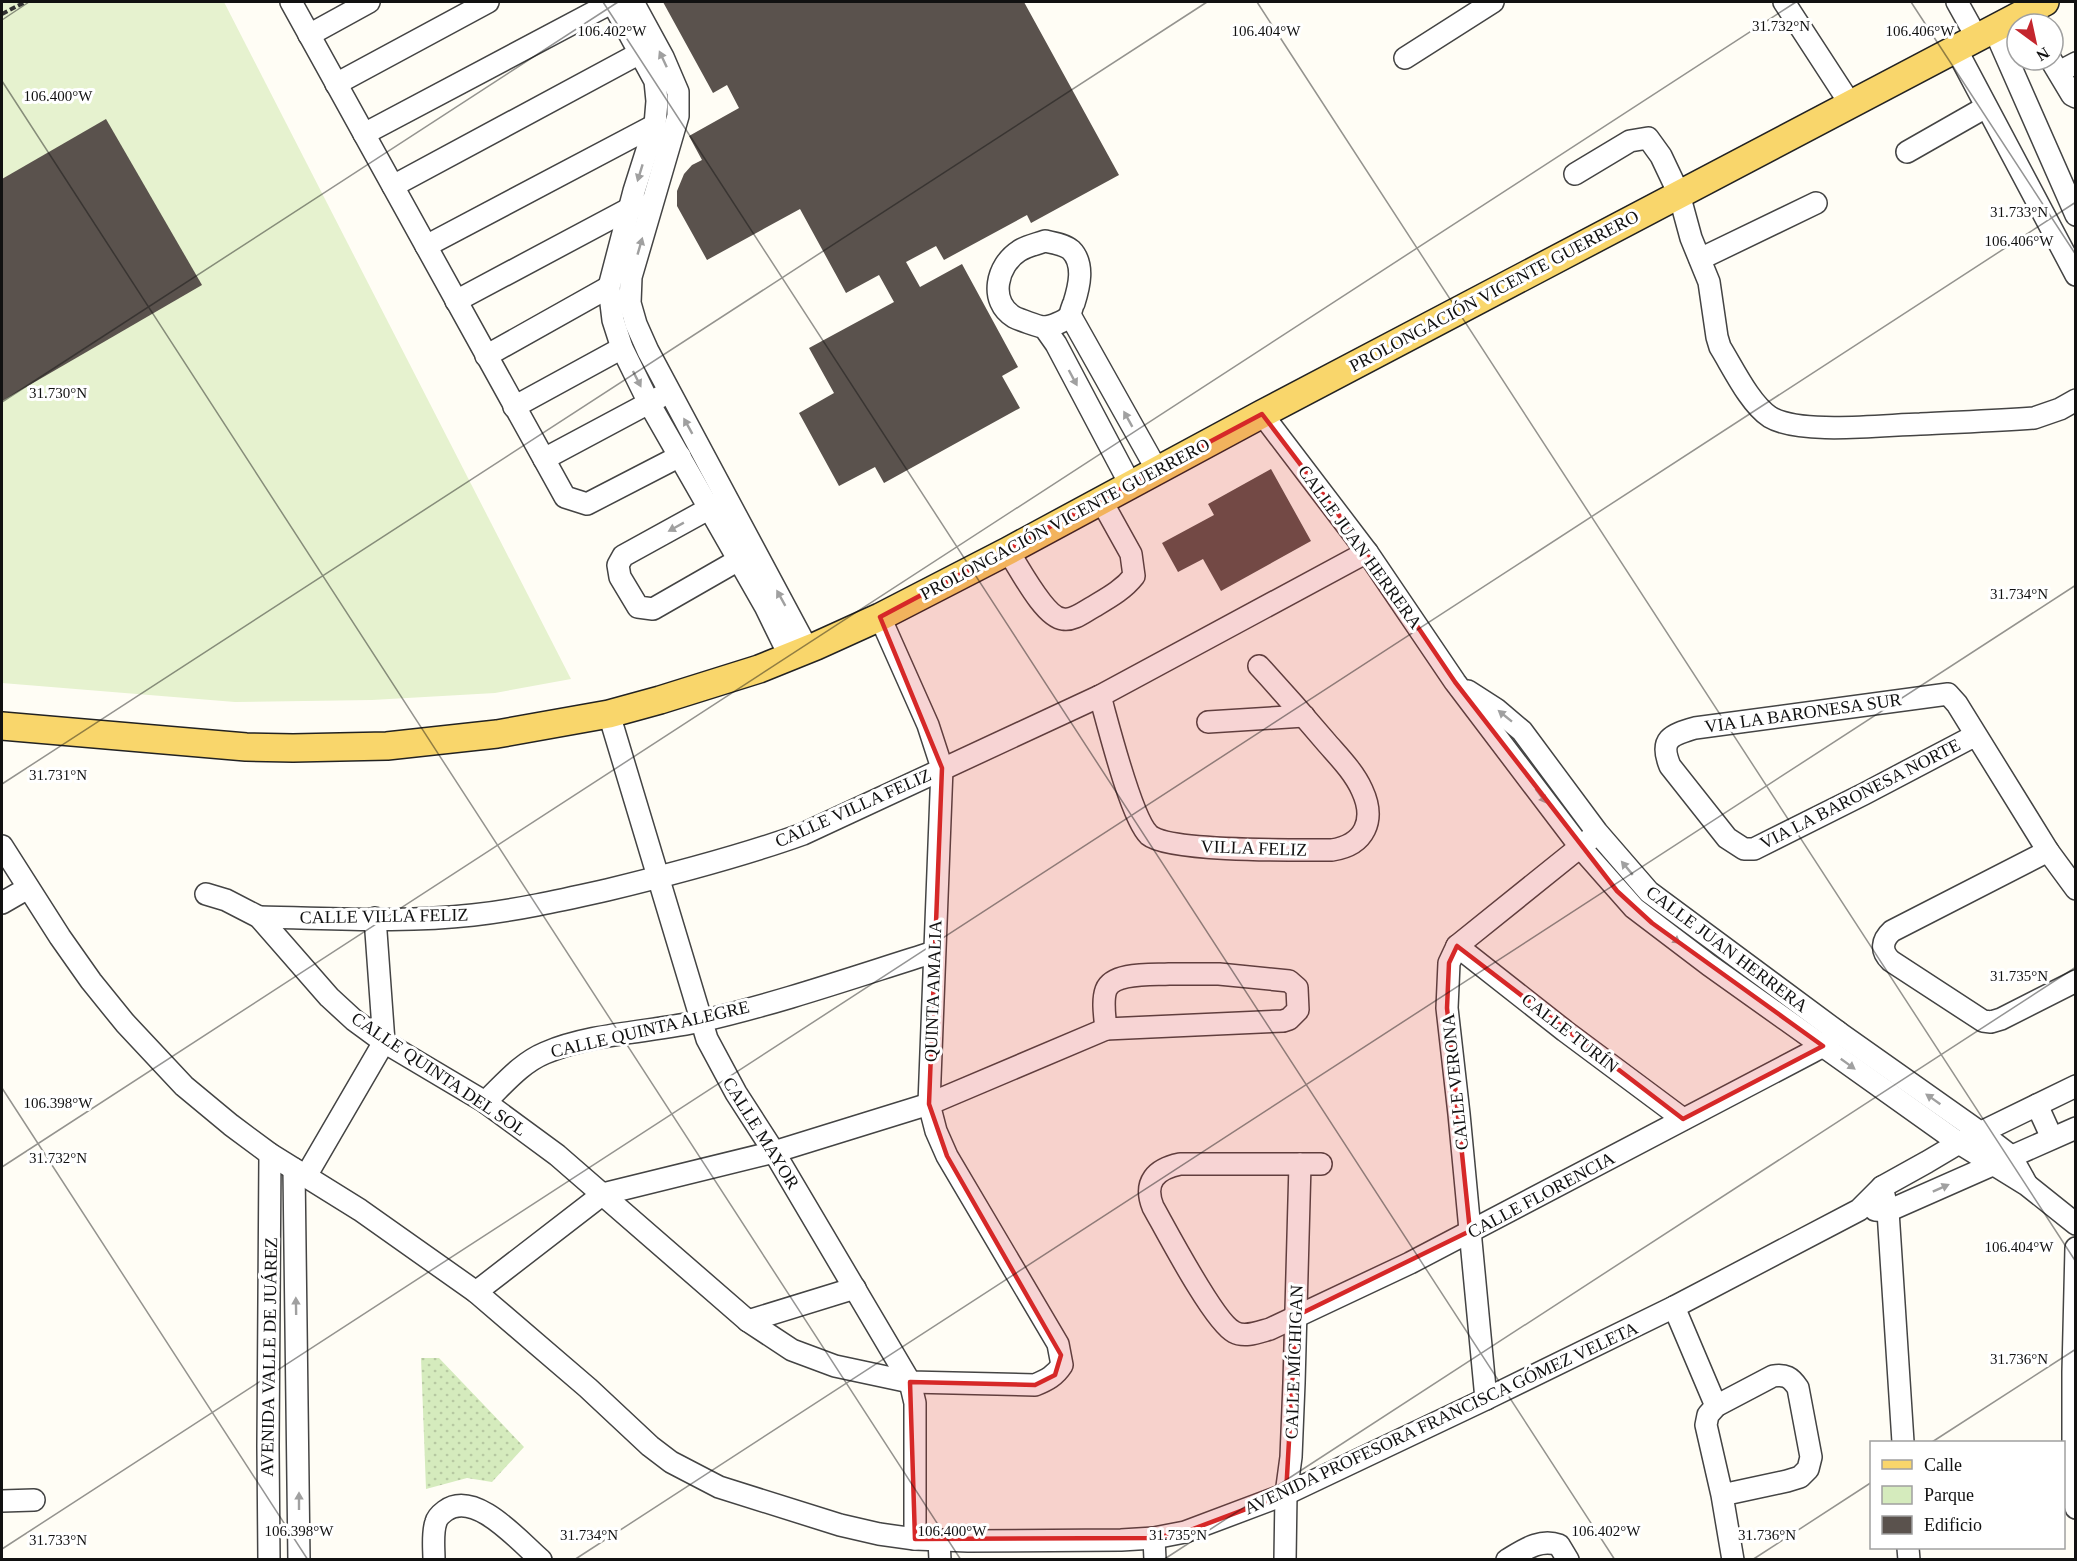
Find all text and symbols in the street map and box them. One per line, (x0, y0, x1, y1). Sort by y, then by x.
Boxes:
north arrow (2005, 12, 2065, 72)
text: 31.732°N (1752, 18, 1810, 34)
text: 106.402°W (578, 23, 647, 39)
text: 106.404°W (1232, 23, 1301, 39)
text: 106.406°W (1886, 23, 1955, 39)
text: N (2033, 44, 2052, 65)
one-way arrow (659, 51, 668, 68)
text: 106.400°W (24, 88, 93, 104)
one-way arrow (635, 164, 644, 182)
text: 31.733°N (1990, 204, 2048, 220)
street label: PROLONGACIÓN VICENTE GUERRERO (1346, 205, 1642, 376)
text: 106.406°W (1985, 233, 2054, 249)
one-way arrow (636, 237, 646, 255)
one-way arrow (1069, 369, 1078, 386)
one-way arrow (633, 371, 642, 388)
text: 31.730°N (29, 385, 87, 401)
one-way arrow (1123, 411, 1133, 428)
one-way arrow (683, 418, 693, 435)
street label: PROLONGACIÓN VICENTE GUERRERO (917, 433, 1213, 604)
street label: CALLE JUAN HERRERA (1294, 461, 1426, 633)
one-way arrow (667, 522, 684, 532)
text: 31.734°N (1990, 586, 2048, 602)
one-way arrow (776, 589, 786, 606)
street label: VIA LA BARONESA SUR (1703, 689, 1903, 737)
one-way arrow (1497, 710, 1513, 723)
street label: VIA LA BARONESA NORTE (1756, 735, 1964, 853)
street label: CALLE VILLA FELIZ (772, 765, 934, 851)
text: 31.731°N (29, 767, 87, 783)
one-way arrow (1535, 787, 1547, 803)
street label: VILLA FELIZ (1200, 836, 1308, 860)
one-way arrow (1621, 861, 1634, 876)
street label: CALLE JUAN HERRERA (1642, 882, 1812, 1016)
street label: CALLE VILLA FELIZ (300, 905, 468, 927)
street label: QUINTA AMALIA (921, 920, 945, 1062)
one-way arrow (1664, 932, 1680, 944)
text: 31.735°N (1990, 968, 2048, 984)
street label: CALLE TURÍN (1518, 988, 1623, 1077)
street label: CALLE QUINTA ALEGRE (549, 996, 751, 1062)
street label: CALLE QUINTA DEL SOL (348, 1008, 530, 1140)
street label: CALLE VERONA (1438, 1013, 1472, 1151)
one-way arrow (1840, 1058, 1856, 1070)
street label: CALLE MAYOR (719, 1073, 803, 1193)
one-way arrow (1925, 1094, 1941, 1105)
text: 106.398°W (24, 1095, 93, 1111)
street label: CALLE FLORENCIA (1464, 1148, 1618, 1242)
text: 31.732°N (29, 1150, 87, 1166)
one-way arrow (1932, 1183, 1950, 1193)
street label: AVENIDA VALLE DE JUÁREZ (256, 1237, 281, 1477)
text: 106.404°W (1985, 1239, 2054, 1255)
street label: CALLE MÍCHIGAN (1280, 1284, 1307, 1440)
one-way arrow (291, 1297, 301, 1316)
street label: AVENIDA PROFESORA FRANCISCA GÓMEZ VELETA (1241, 1317, 1641, 1518)
text: 31.736°N (1990, 1351, 2048, 1367)
legend (1870, 1441, 2065, 1549)
text: Calle (1924, 1455, 1962, 1475)
text: Parque (1924, 1485, 1974, 1505)
one-way arrow (294, 1492, 303, 1511)
text: Edificio (1924, 1515, 1982, 1535)
text: 106.398°W (265, 1523, 334, 1539)
text: 106.400°W (918, 1523, 987, 1539)
text: 106.402°W (1572, 1523, 1641, 1539)
text: 31.734°N (560, 1527, 618, 1543)
text: 31.735°N (1149, 1527, 1207, 1543)
text: 31.736°N (1738, 1527, 1796, 1543)
text: 31.733°N (29, 1532, 87, 1548)

